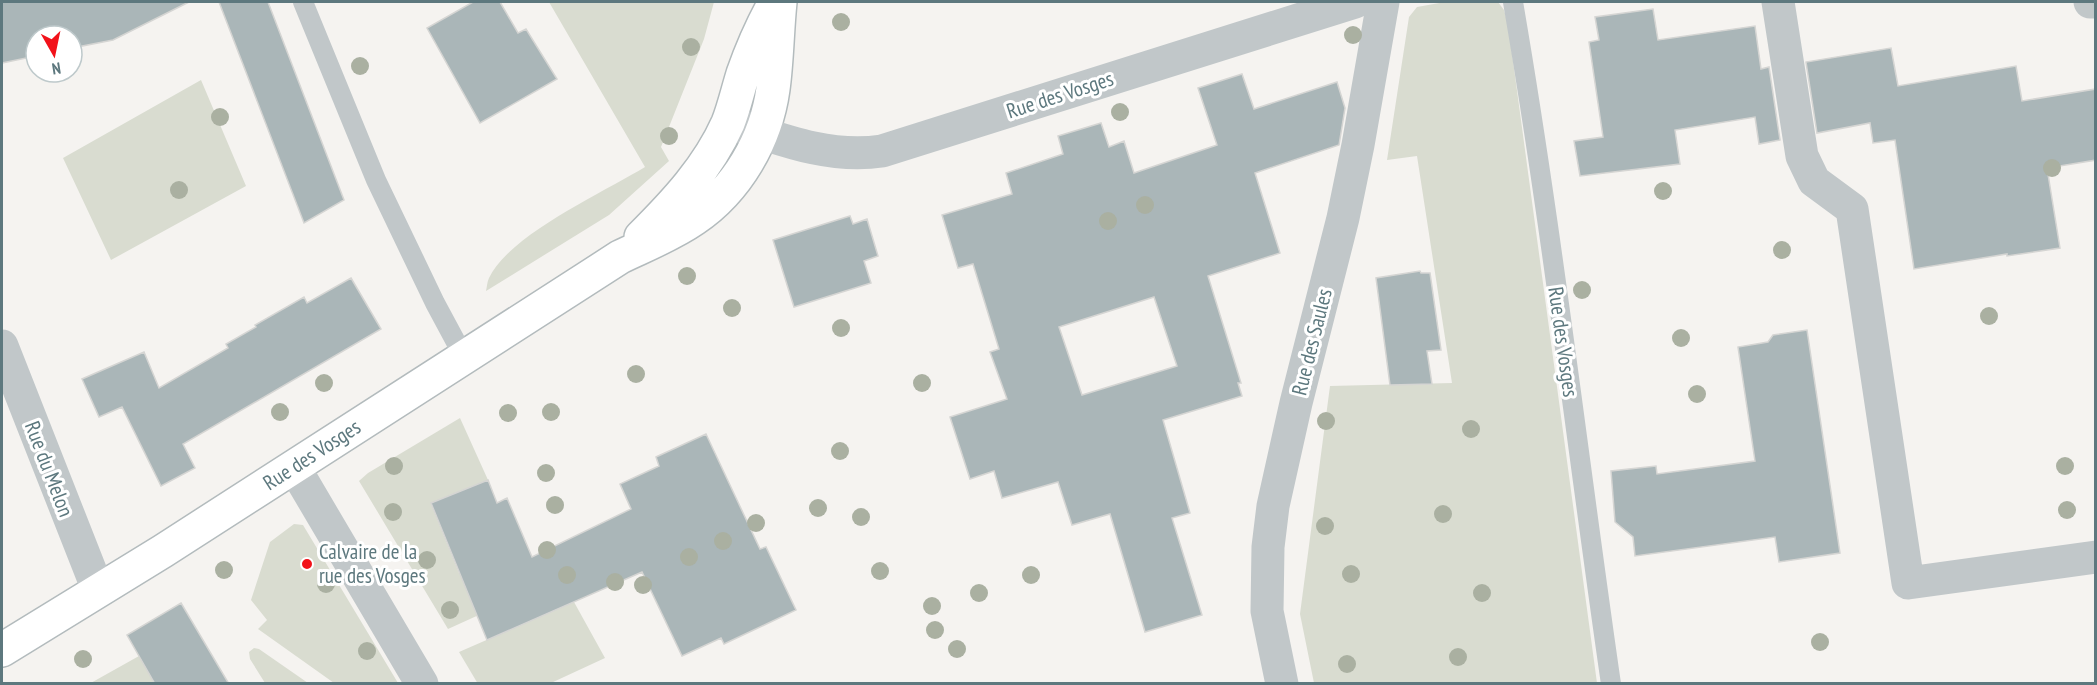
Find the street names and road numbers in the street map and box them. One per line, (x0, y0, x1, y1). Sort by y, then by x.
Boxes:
street label: Rue des Vosges (1003, 65, 1117, 124)
street label: Rue des Vosges (1542, 285, 1585, 399)
street label: Rue des Saules (1285, 286, 1338, 398)
street label: Rue des Vosges (258, 413, 366, 496)
street label: Rue du Melon (19, 417, 80, 520)

